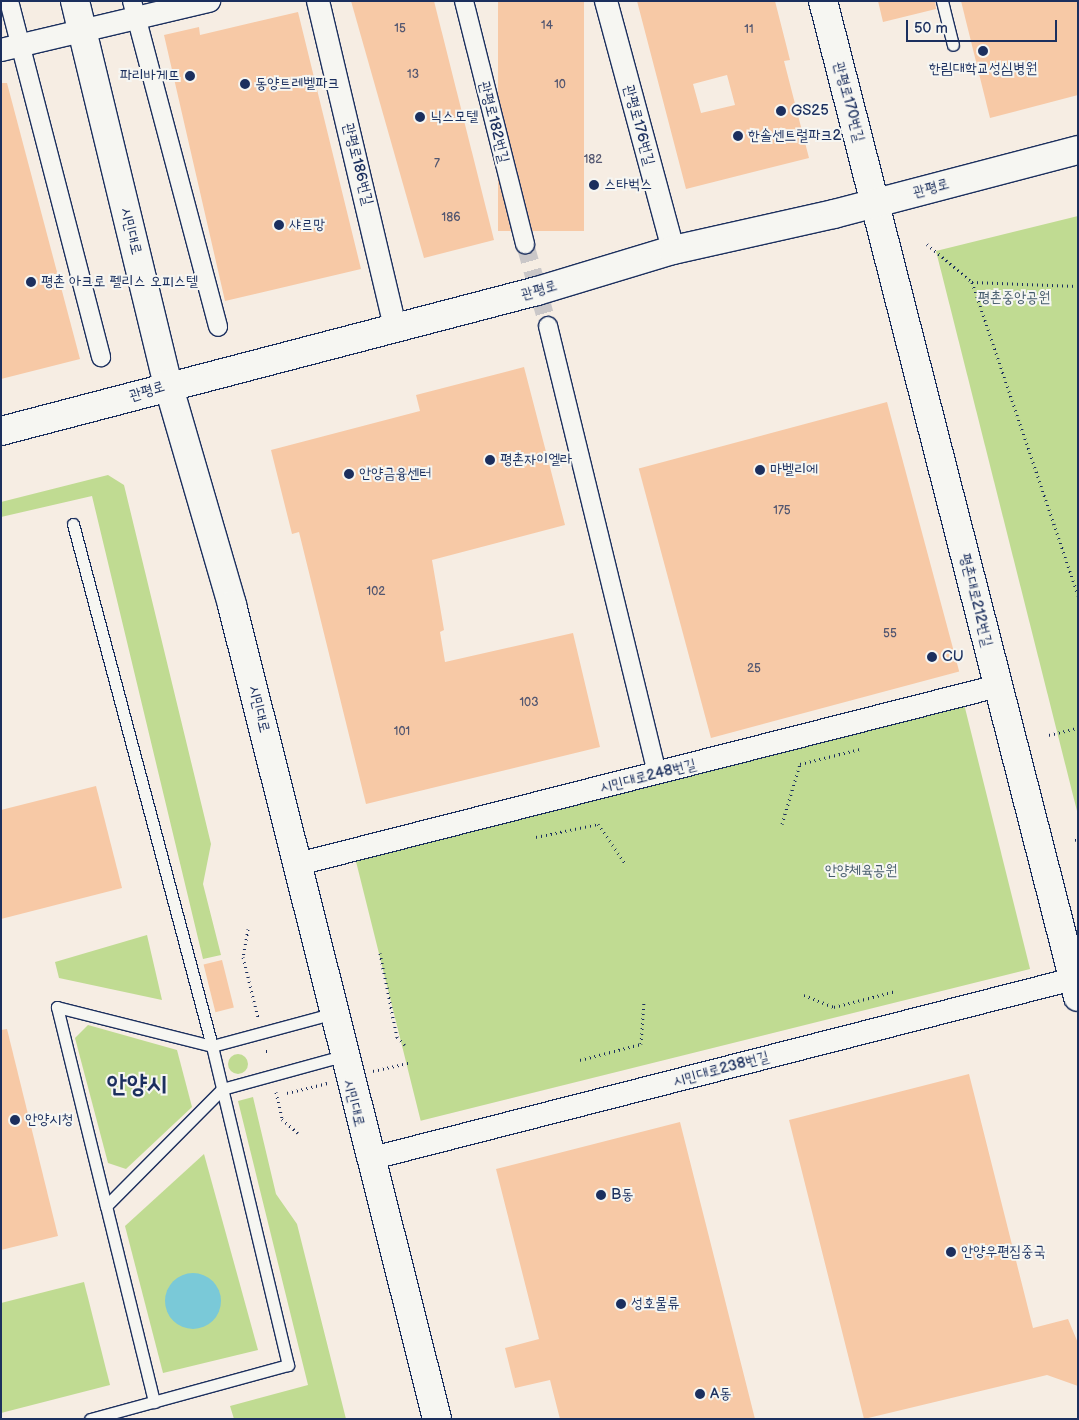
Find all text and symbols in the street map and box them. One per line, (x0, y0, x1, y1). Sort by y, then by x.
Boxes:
scale bar (909, 10, 1060, 42)
house number: 14 (541, 19, 553, 33)
text: 50 m (914, 19, 948, 38)
house number: 15 (394, 22, 406, 36)
house number: 11 (744, 23, 754, 37)
marker: 한림대학교성심병원 (976, 44, 990, 58)
street label: 관평로170번길 (830, 60, 868, 144)
place label: 한림대학교성심병원 (929, 60, 1037, 78)
place label: 파리바게뜨 (120, 67, 180, 85)
house number: 13 (407, 68, 419, 82)
marker: 파리바게뜨 (184, 70, 196, 82)
place label: 동양트레벨파크 (255, 75, 339, 93)
marker: 동양트레벨파크 (239, 78, 251, 90)
house number: 10 (554, 78, 566, 92)
street label: 관평로182번길 (475, 79, 513, 165)
street label: 관평로176번길 (620, 83, 658, 167)
place label: GS25 (791, 102, 829, 120)
marker: GS25 (775, 105, 787, 117)
place label: 닉스모텔 (430, 108, 478, 126)
marker: 닉스모텔 (414, 111, 426, 123)
street label: 관평로186번길 (339, 121, 377, 207)
place label: 한솔센트럴파크2 (748, 127, 841, 145)
marker: 한솔센트럴파크2 (732, 130, 744, 142)
house number: 182 (584, 153, 602, 167)
house number: 7 (434, 157, 440, 171)
street label: 관평로 (911, 175, 951, 201)
place label: 스타벅스 (604, 176, 652, 194)
marker: 스타벅스 (588, 179, 600, 191)
street label: 시민대로 (116, 205, 146, 257)
house number: 186 (442, 211, 460, 225)
place label: 샤르망 (289, 216, 325, 234)
marker: 샤르망 (273, 219, 285, 231)
place label: 평촌 아크로 펠리스 오피스텔 (41, 273, 198, 291)
marker: 평촌 아크로 펠리스 오피스텔 (25, 276, 37, 288)
street label: 관평로 (519, 276, 559, 304)
park label: 평촌중앙공원 (978, 289, 1050, 307)
street label: 관평로 (127, 377, 167, 405)
place label: 평촌자이엘라 (500, 451, 572, 469)
marker: 평촌자이엘라 (484, 454, 496, 466)
place label: 마벨리에 (770, 461, 818, 479)
marker: 마벨리에 (754, 464, 766, 476)
place label: 안양금융센터 (359, 465, 431, 483)
marker: 안양금융센터 (343, 468, 355, 480)
house number: 175 (773, 504, 791, 518)
street label: 평촌대로212번길 (956, 551, 996, 649)
house number: 102 (367, 585, 385, 599)
house number: 55 (883, 627, 897, 641)
place label: CU (942, 648, 964, 666)
marker: CU (926, 651, 938, 663)
house number: 25 (747, 662, 761, 676)
street label: 시민대로 (244, 683, 274, 735)
house number: 103 (519, 696, 539, 710)
house number: 101 (394, 725, 410, 739)
street label: 시민대로248번길 (598, 755, 698, 797)
park label: 안양체육공원 (825, 862, 897, 880)
street label: 시민대로238번길 (671, 1048, 771, 1090)
district label: 안양시 (107, 1070, 167, 1100)
street label: 시민대로 (339, 1077, 369, 1129)
place label: 안양시청 (25, 1111, 73, 1129)
marker: 안양시청 (9, 1114, 21, 1126)
place label: B동 (611, 1186, 633, 1204)
marker: B동 (595, 1189, 607, 1201)
place label: 안양우편집중국 (961, 1243, 1045, 1261)
marker: 안양우편집중국 (945, 1246, 957, 1258)
place label: 성호물류 (631, 1295, 679, 1313)
marker: 성호물류 (615, 1298, 627, 1310)
place label: A동 (710, 1385, 731, 1403)
marker: A동 (694, 1388, 706, 1400)

